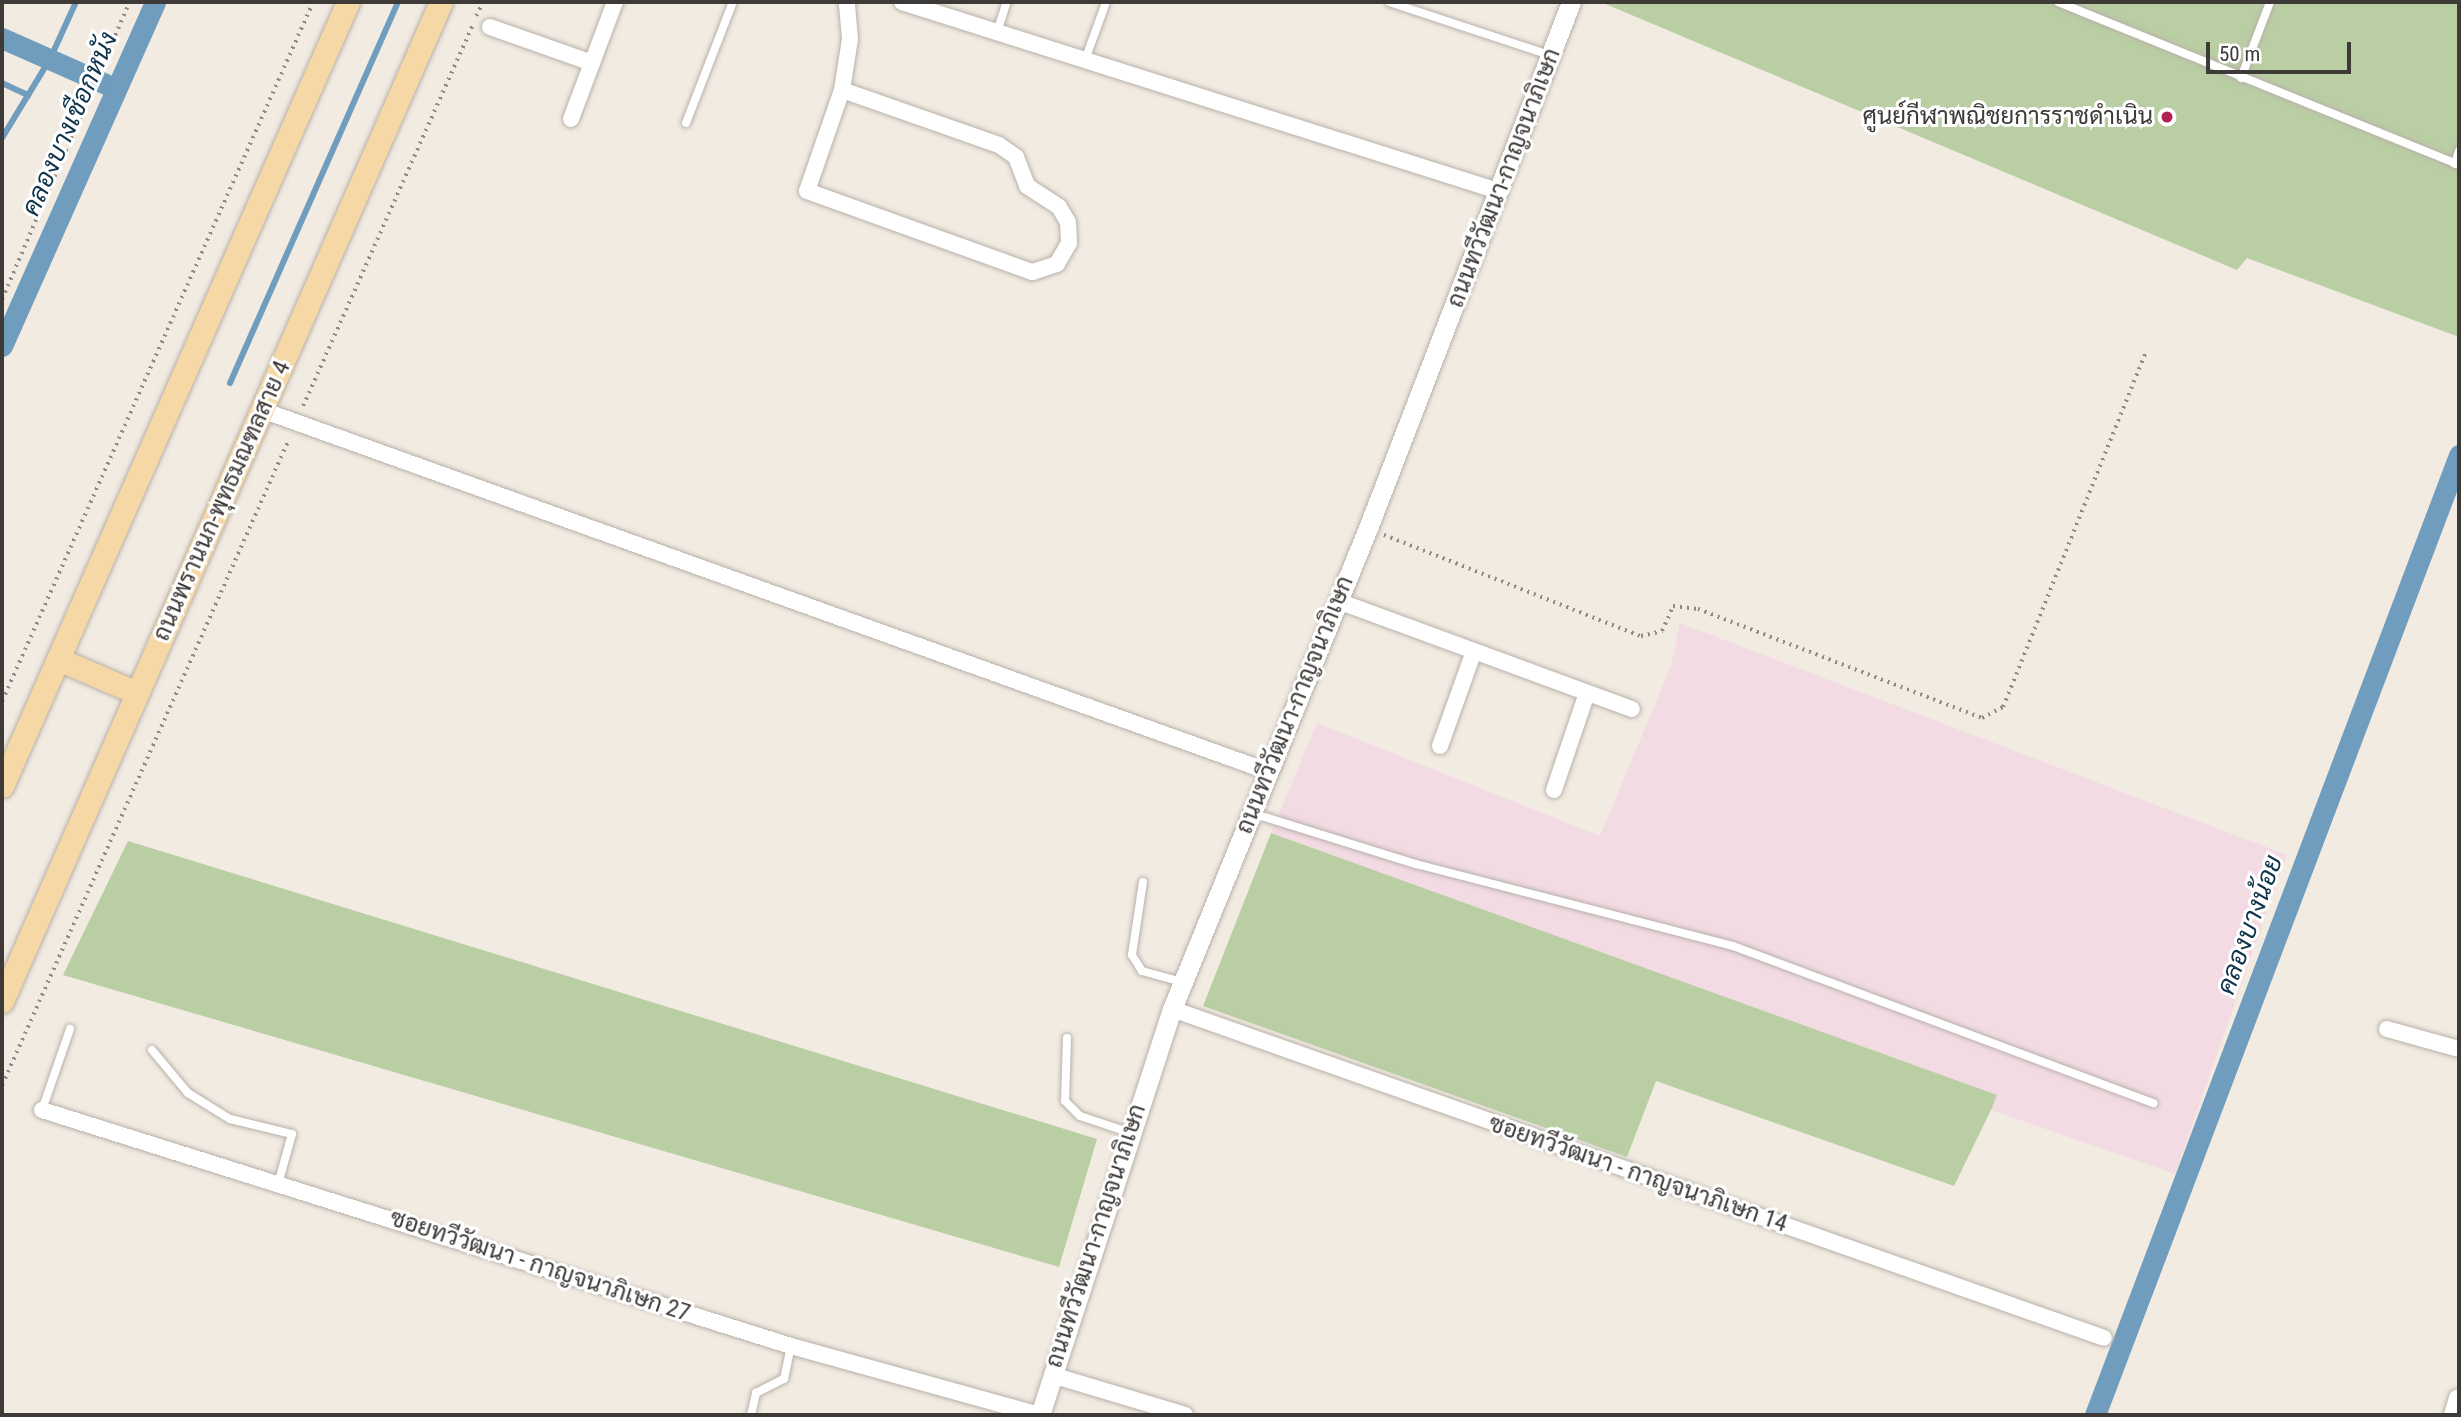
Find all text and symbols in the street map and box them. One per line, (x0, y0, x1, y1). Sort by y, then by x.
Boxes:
water label: คลองบางเชือกหนัง (15, 27, 125, 221)
scale bar (2209, 28, 2354, 72)
text: 50 m (2219, 42, 2260, 66)
street label: ถนนทวีวัฒนา-กาญจนาภิเษก (1441, 44, 1567, 312)
place label: ศูนย์กีฬาพณิชยการราชดำเนิน (1863, 103, 2153, 131)
marker: ศูนย์กีฬาพณิชยการราชดำเนิน (2159, 109, 2175, 125)
street label: ถนนพรานนก-พุทธมณฑลสาย 4 (147, 356, 297, 646)
street label: ถนนทวีวัฒนา-กาญจนาภิเษก (1230, 572, 1360, 838)
water label: คลองบางน้อย (2210, 851, 2290, 999)
street label: ถนนทวีวัฒนา-กาญจนาภิเษก (1040, 1100, 1152, 1372)
street label: ซอยทวีวัฒนา - กาญจนาภิเษก 14 (1485, 1109, 1791, 1239)
street label: ซอยทวีวัฒนา - กาญจนาภิเษก 27 (386, 1204, 694, 1328)

